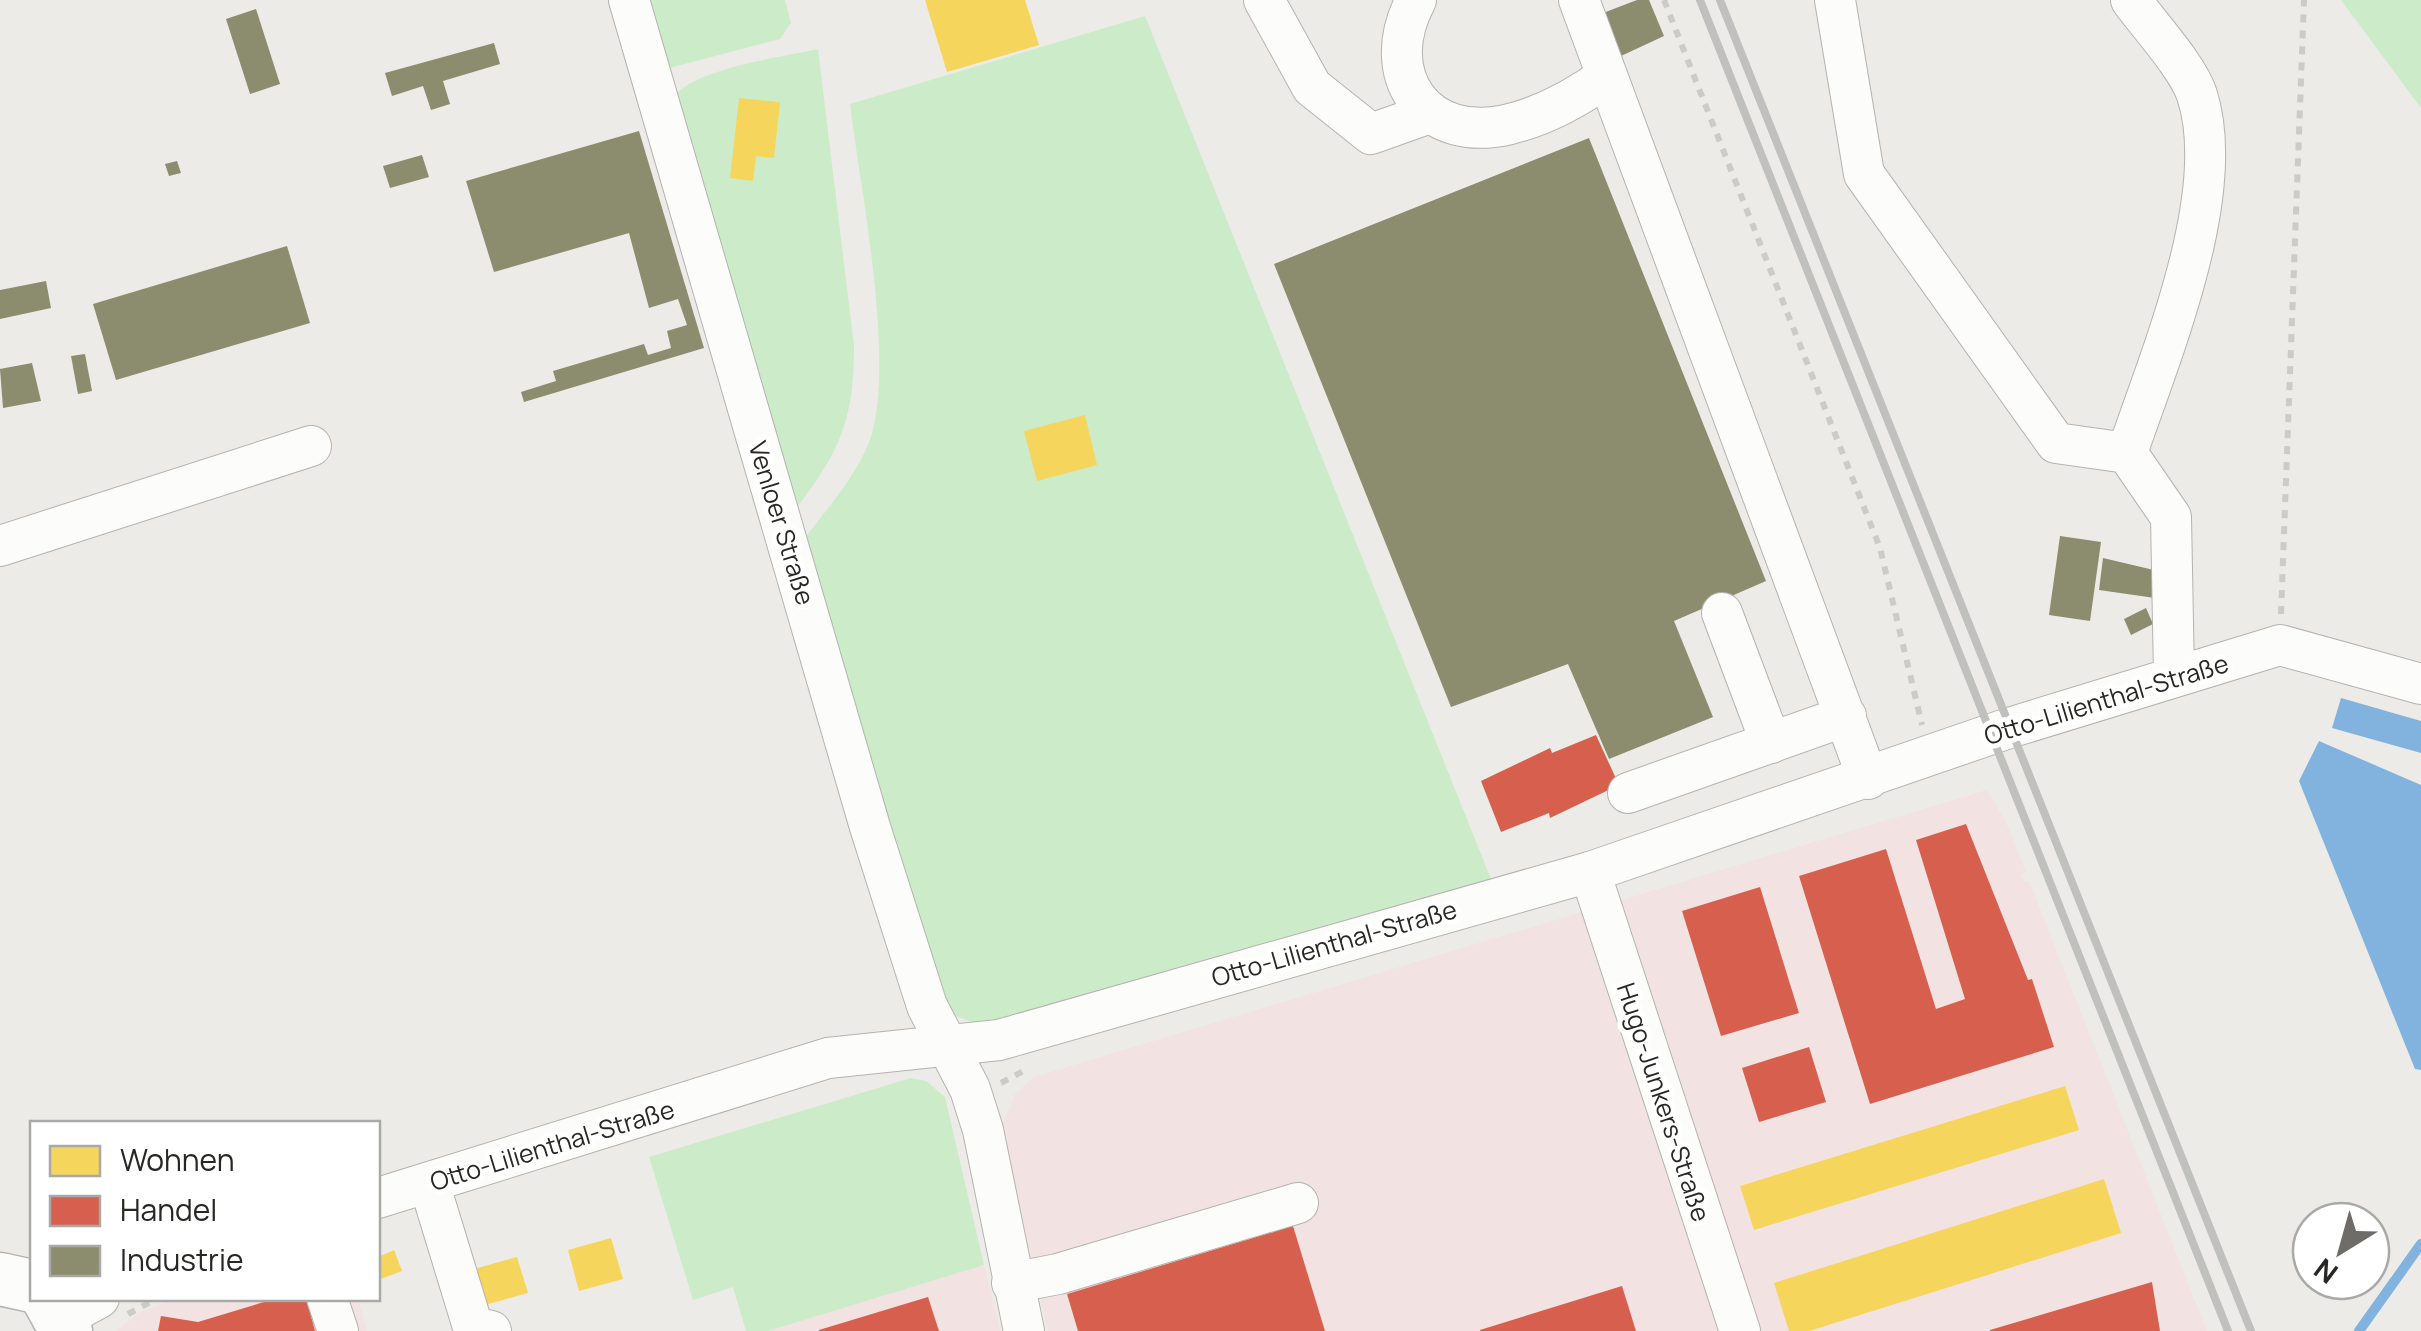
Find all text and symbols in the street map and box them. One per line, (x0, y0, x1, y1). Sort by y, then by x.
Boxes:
street label: Venloer Straße (741, 437, 823, 609)
street label: Otto-Lilienthal-Straße (1980, 645, 2232, 753)
street label: Otto-Lilienthal-Straße (1207, 891, 1461, 995)
street label: Hugo-Junkers-Straße (1609, 978, 1719, 1226)
street label: Otto-Lilienthal-Straße (426, 1091, 678, 1199)
legend (30, 1121, 380, 1301)
text: Wohnen (120, 1139, 234, 1180)
text: Handel (120, 1189, 217, 1230)
north arrow (2291, 1201, 2391, 1301)
text: Industrie (120, 1239, 243, 1280)
text: N (2306, 1251, 2345, 1293)

